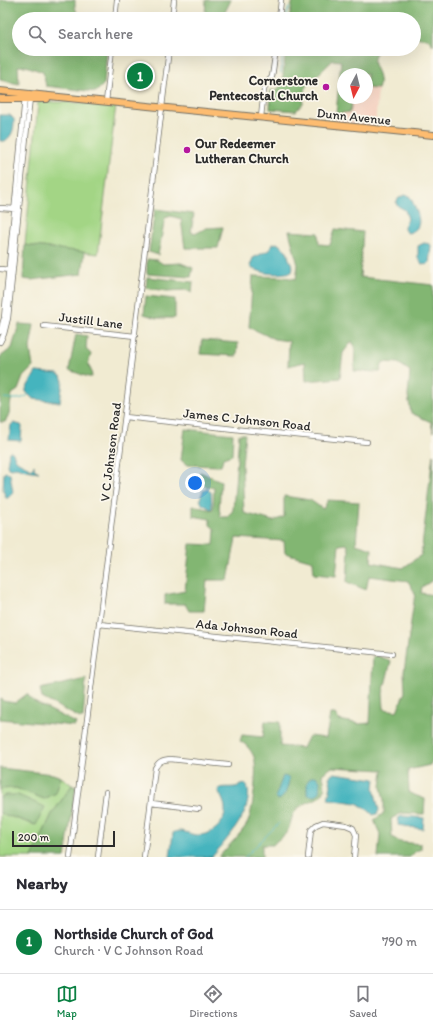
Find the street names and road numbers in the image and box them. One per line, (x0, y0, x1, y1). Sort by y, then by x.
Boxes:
street label: Dunn Avenue (316, 105, 392, 128)
street label: Justill Lane (58, 309, 124, 332)
street label: V C Johnson Road (97, 402, 124, 502)
street label: James C Johnson Road (182, 405, 312, 434)
street label: Ada Johnson Road (195, 616, 299, 641)

